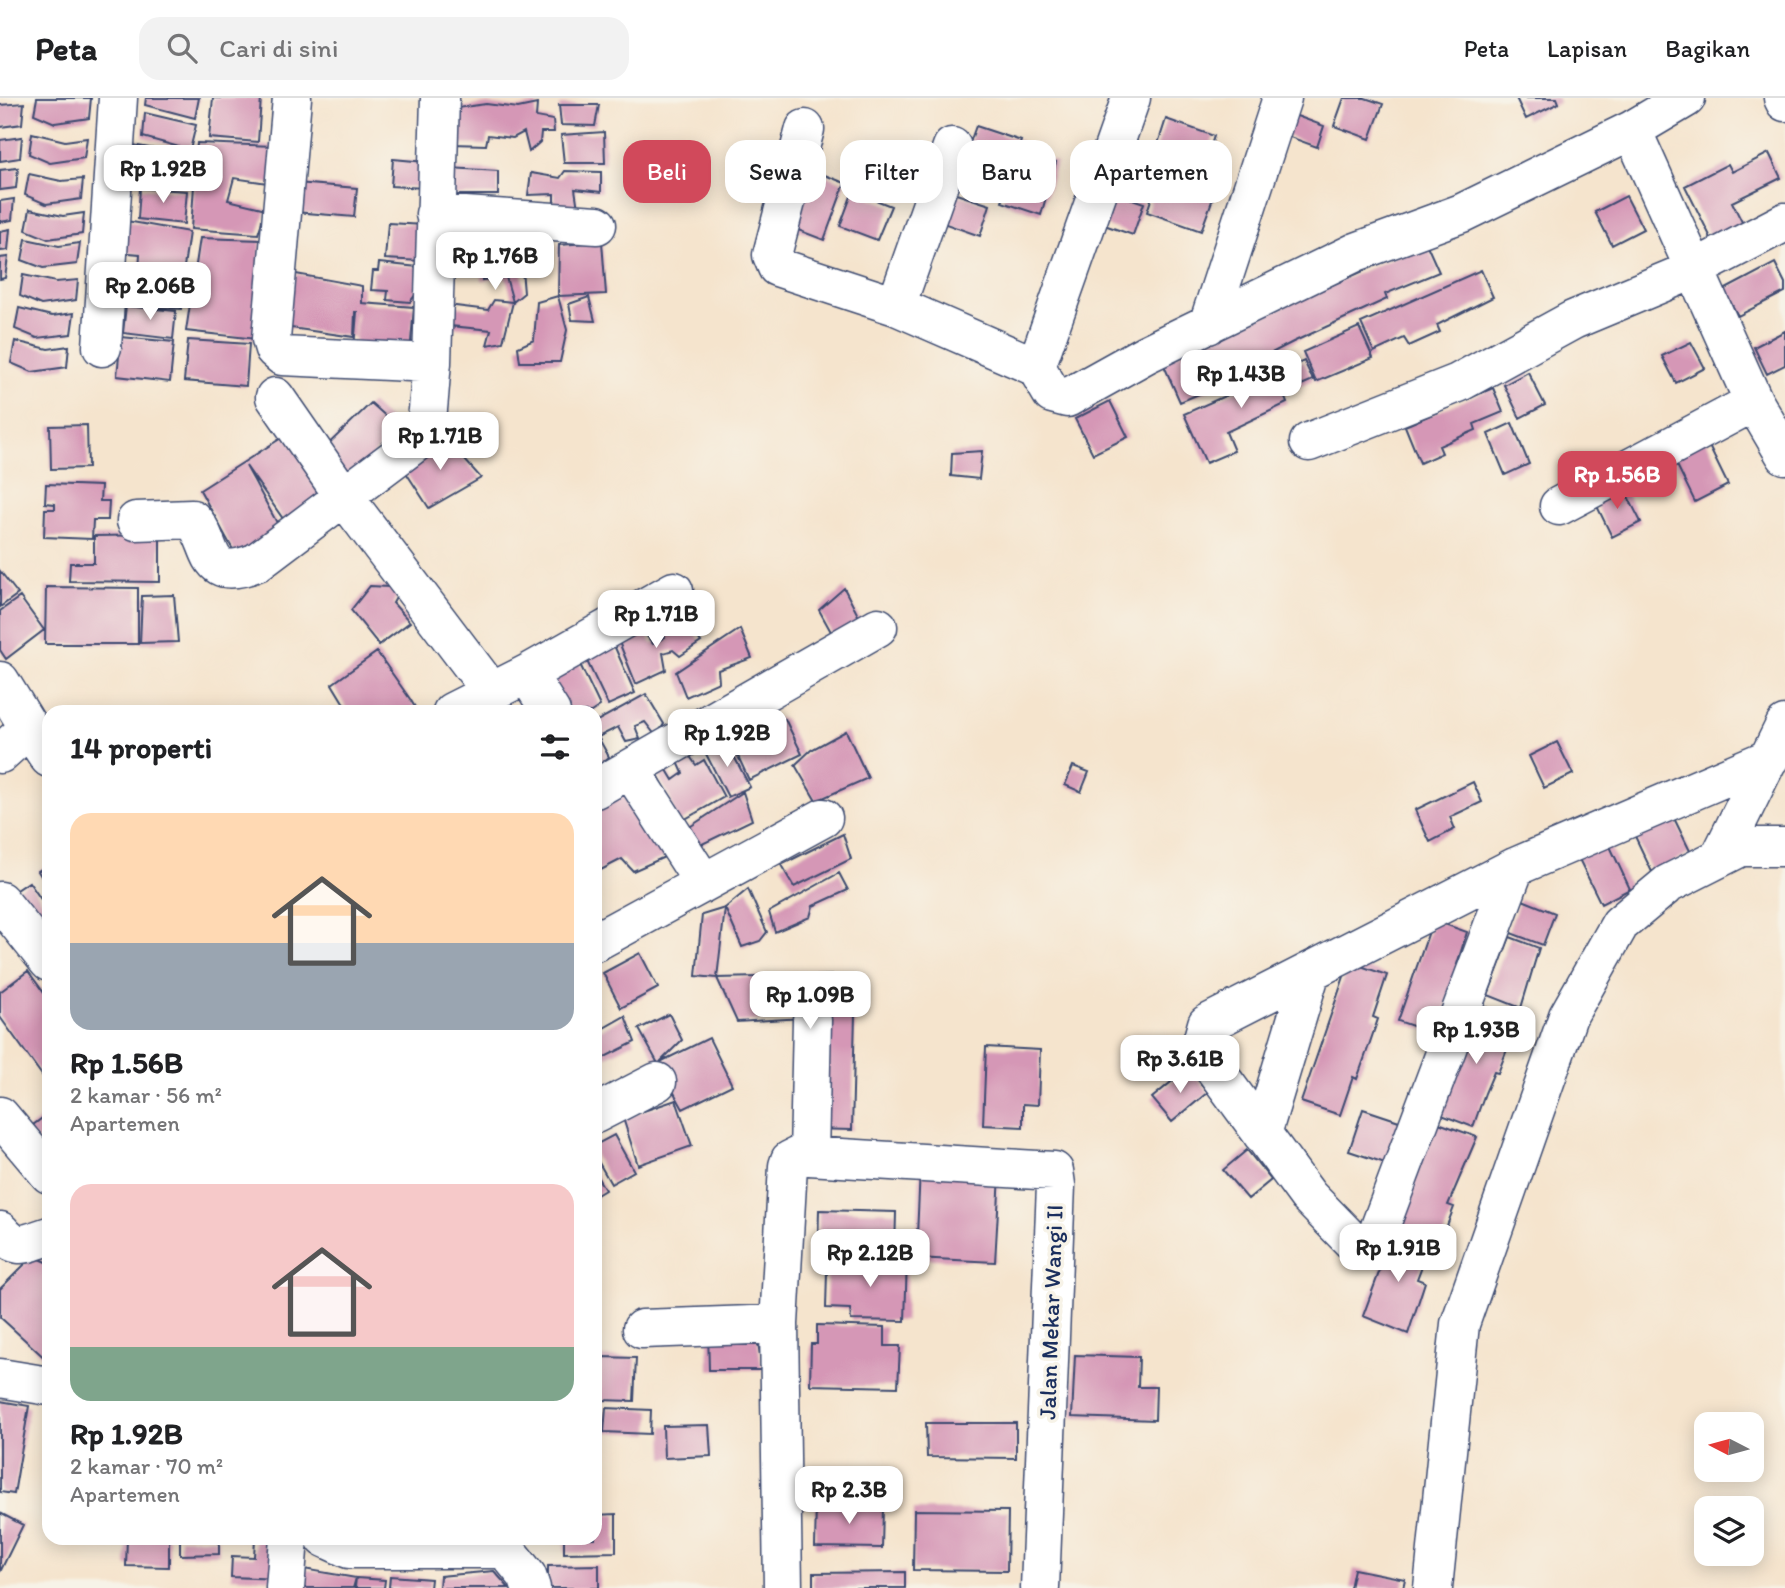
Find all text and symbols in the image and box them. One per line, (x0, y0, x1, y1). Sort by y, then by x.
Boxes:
search box (139, 17, 629, 80)
text: Peta (35, 29, 97, 68)
icon: search (163, 29, 201, 67)
text: Cari di sini (219, 32, 338, 64)
text: Peta (1464, 34, 1509, 63)
text: Lapisan (1547, 34, 1627, 63)
text: Bagikan (1665, 34, 1750, 63)
chip: Beli (623, 140, 711, 203)
chip: Sewa (725, 140, 826, 203)
chip: Filter (840, 140, 943, 203)
chip: Baru (957, 140, 1056, 203)
chip: Apartemen (1070, 140, 1232, 203)
pin: Rp 1.92B (91, 146, 235, 205)
text: Rp 1.92B (120, 154, 206, 182)
pin: Rp 1.76B (423, 232, 567, 292)
text: Rp 1.76B (452, 241, 538, 269)
pin: Rp 2.06B (78, 262, 222, 322)
text: Rp 2.06B (105, 271, 195, 299)
pin: Rp 1.43B (1169, 350, 1313, 410)
text: Rp 1.43B (1197, 359, 1285, 387)
pin: Rp 1.71B (368, 412, 512, 472)
text: Rp 1.71B (398, 421, 482, 449)
pin: Rp 1.56B (1545, 452, 1689, 511)
text: Rp 1.56B (1574, 460, 1660, 488)
pin: Rp 1.71B (584, 590, 728, 650)
text: Rp 1.71B (614, 599, 698, 627)
pin: Rp 1.92B (655, 710, 799, 769)
text: Rp 1.92B (684, 718, 770, 746)
icon: filters (536, 728, 574, 766)
text: 14 properti (70, 729, 212, 766)
icon: home (259, 858, 385, 984)
pin: Rp 1.09B (738, 972, 882, 1031)
text: Rp 1.09B (766, 980, 854, 1008)
pin: Rp 1.93B (1404, 1006, 1548, 1066)
text: Rp 1.93B (1433, 1015, 1520, 1043)
pin: Rp 3.61B (1108, 1035, 1252, 1095)
text: Rp 1.56B (70, 1044, 183, 1081)
text: Rp 3.61B (1136, 1044, 1224, 1072)
text: 2 kamar · 56 m² (70, 1081, 222, 1109)
text: Apartemen (70, 1109, 180, 1137)
street label: Jalan Mekar Wangi II (1032, 1204, 1069, 1420)
pin: Rp 1.91B (1326, 1224, 1470, 1284)
icon: home (259, 1229, 385, 1355)
pin: Rp 2.12B (798, 1230, 942, 1289)
text: Rp 1.91B (1355, 1233, 1441, 1261)
text: Rp 2.12B (827, 1238, 913, 1266)
north arrow (1694, 1412, 1764, 1482)
map controls (1694, 1412, 1764, 1566)
text: Rp 1.92B (70, 1415, 183, 1452)
text: 2 kamar · 70 m² (70, 1452, 223, 1480)
pin: Rp 2.3B (784, 1466, 914, 1526)
text: Rp 2.3B (811, 1475, 887, 1503)
text: Apartemen (70, 1480, 180, 1508)
button: layers (1694, 1496, 1764, 1566)

